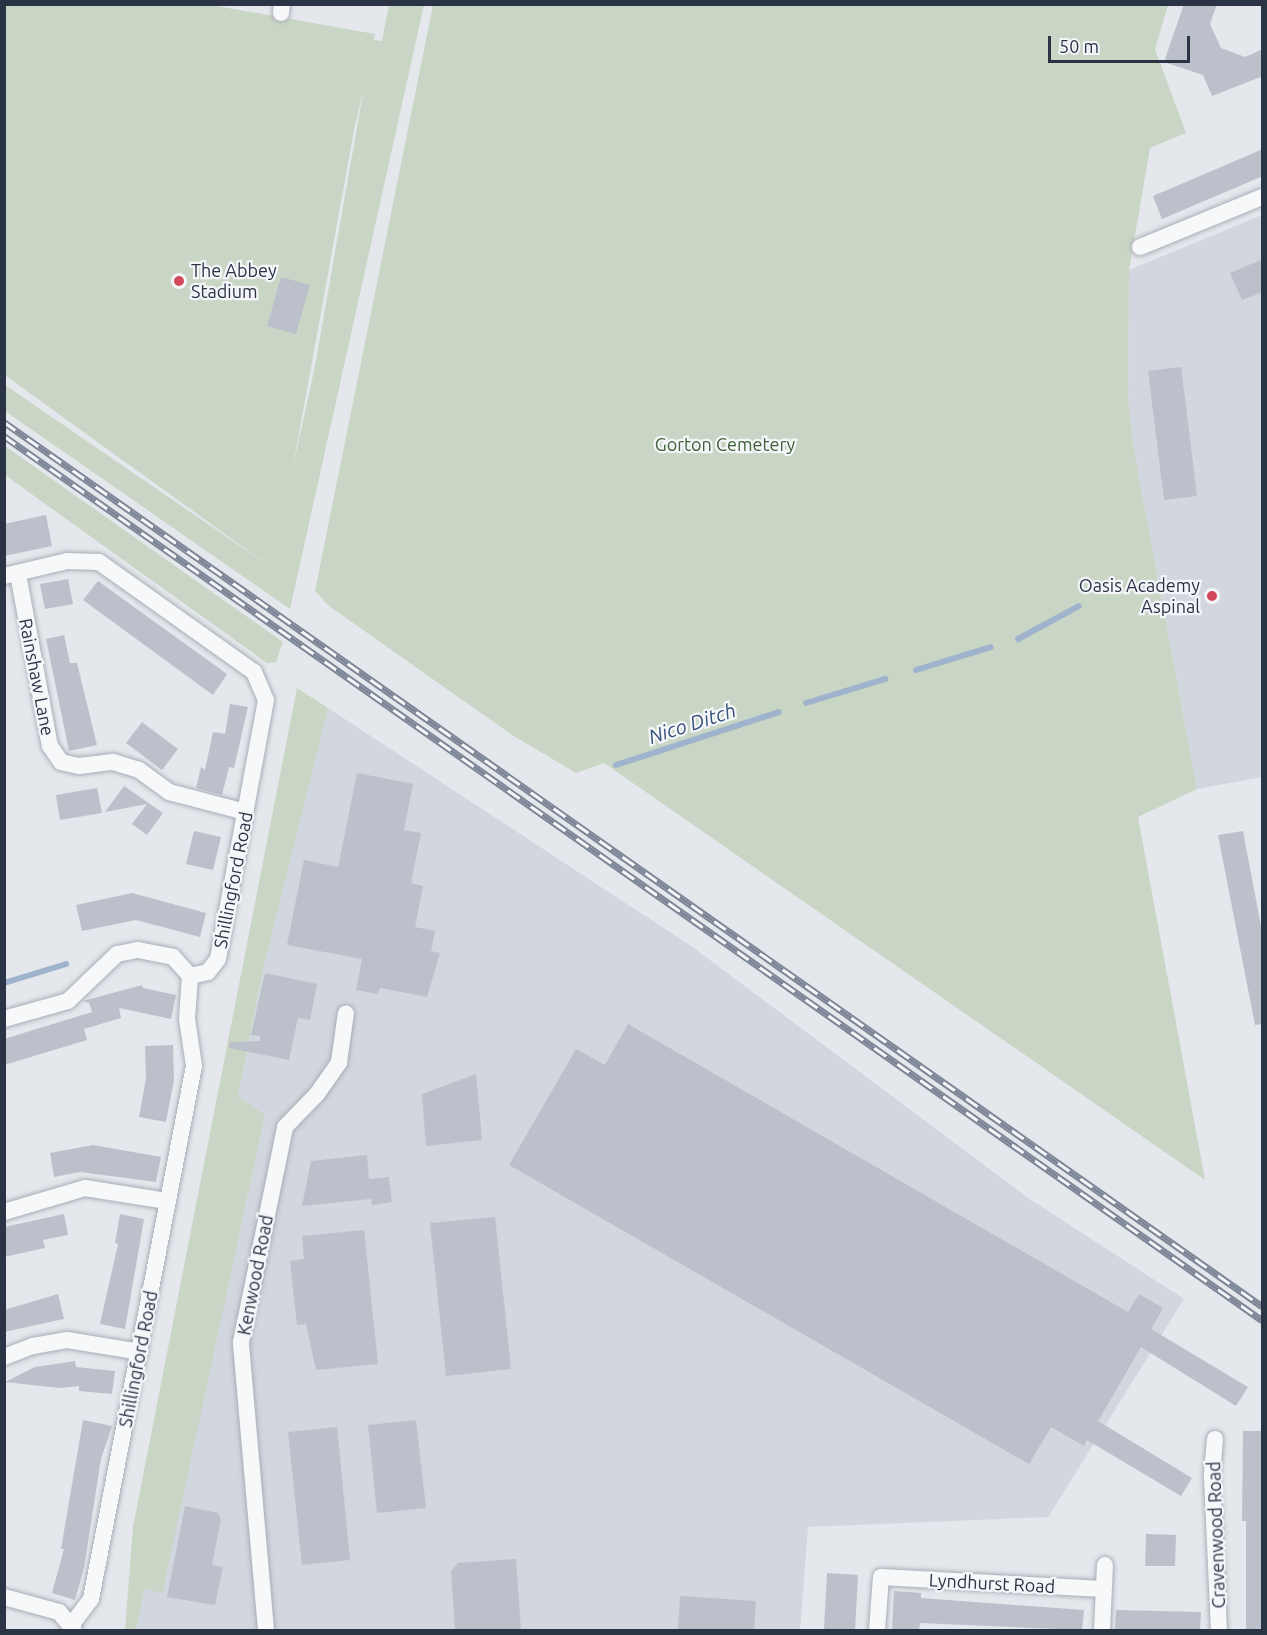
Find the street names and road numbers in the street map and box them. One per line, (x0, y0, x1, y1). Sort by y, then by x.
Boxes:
street label: Rainshaw Lane (15, 616, 59, 738)
street label: Shillingford Road (209, 810, 257, 950)
street label: Kenwood Road (233, 1213, 277, 1337)
street label: Shillingford Road (114, 1289, 162, 1429)
street label: Cravenwood Road (1203, 1461, 1229, 1609)
street label: Lyndhurst Road (928, 1569, 1056, 1597)

